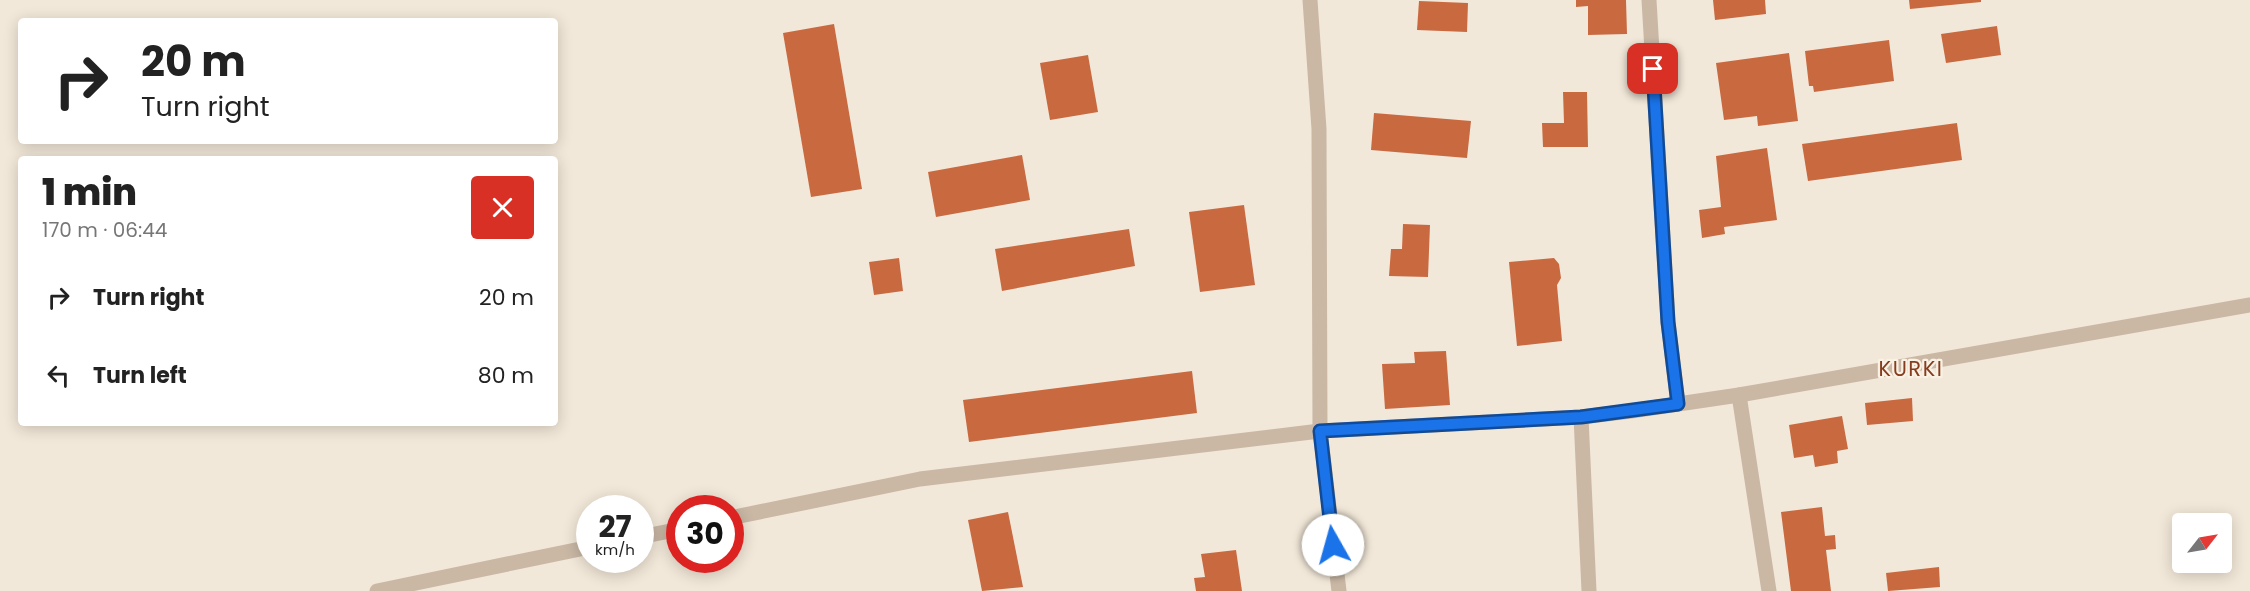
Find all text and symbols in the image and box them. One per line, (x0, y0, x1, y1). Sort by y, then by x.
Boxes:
text: 20 m (141, 32, 246, 91)
icon: right (42, 42, 120, 120)
pin (1627, 43, 1678, 94)
icon: arrive (1636, 52, 1669, 85)
text: Turn right (141, 88, 270, 125)
text: 1 min (42, 167, 137, 218)
button: close (471, 176, 534, 239)
text: 170 m · 06:44 (42, 216, 167, 244)
icon: right (42, 281, 75, 314)
text: Turn right (93, 282, 204, 313)
text: 20 m (479, 282, 534, 313)
district label: KURKI (1879, 354, 1943, 383)
icon: left (42, 359, 75, 392)
text: Turn left (93, 360, 187, 391)
text: 80 m (478, 360, 534, 391)
speed limit sign: 30 (666, 495, 744, 573)
text: 27 (598, 505, 632, 548)
position arrow (1301, 513, 1365, 577)
north arrow (2172, 513, 2232, 573)
map controls (2172, 513, 2232, 573)
text: km/h (595, 539, 635, 560)

